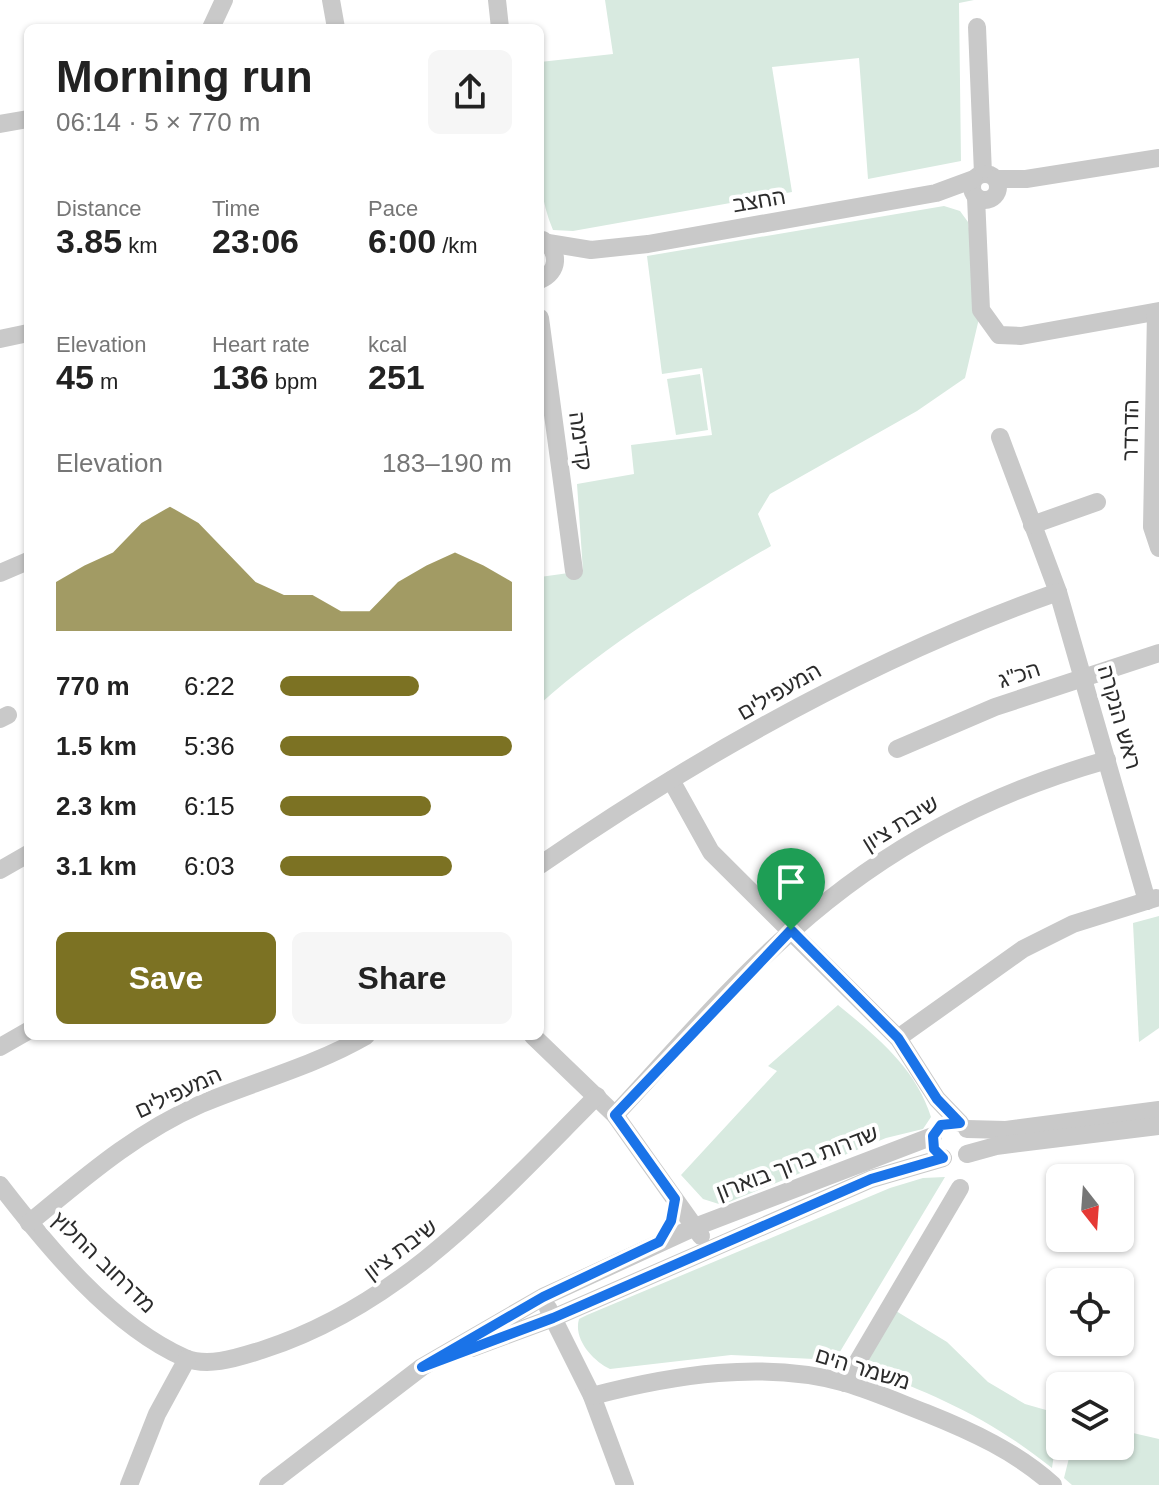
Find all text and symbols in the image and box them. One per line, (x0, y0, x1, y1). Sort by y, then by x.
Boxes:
button: share (428, 50, 512, 134)
text: Morning run (56, 52, 313, 101)
text: 06:14 · 5 × 770 m (56, 107, 261, 137)
street label: החצב (731, 184, 788, 217)
text: Distance (56, 196, 142, 221)
text: Time (212, 196, 260, 221)
text: Pace (368, 196, 418, 221)
text: 3.85 (56, 222, 122, 260)
text: 23:06 (212, 222, 299, 260)
text: 6:00 (368, 222, 436, 260)
text: km (122, 233, 158, 258)
text: /km (436, 233, 478, 258)
text: Elevation (56, 332, 147, 357)
text: Heart rate (212, 332, 310, 357)
text: kcal (368, 332, 407, 357)
text: 45 (56, 358, 94, 396)
text: 136 (212, 358, 269, 396)
text: 251 (368, 358, 425, 396)
text: m (94, 369, 118, 394)
text: bpm (269, 369, 318, 394)
street label: הדרדר (1117, 399, 1144, 461)
street label: קדימה (564, 410, 597, 472)
text: Elevation (56, 448, 163, 478)
text: 183–190 m (382, 448, 512, 478)
street label: הכ"ג (995, 656, 1043, 693)
street label: המעפילים (733, 657, 826, 725)
street label: ראש הנקרה (1093, 662, 1146, 772)
text: 770 m (56, 671, 130, 701)
text: 6:22 (184, 671, 235, 701)
text: 1.5 km (56, 731, 137, 761)
text: 5:36 (184, 731, 235, 761)
street label: שיבת ציון (858, 790, 943, 857)
text: 2.3 km (56, 791, 137, 821)
text: 6:15 (184, 791, 235, 821)
pin (757, 848, 825, 930)
text: 3.1 km (56, 851, 137, 881)
text: 6:03 (184, 851, 235, 881)
icon: arrive (769, 860, 813, 904)
button: Save (56, 932, 276, 1024)
button: Share (292, 932, 512, 1024)
street label: המעפילים (131, 1062, 225, 1123)
street label: שדרות ברוך בוארון (713, 1120, 882, 1205)
north arrow (1046, 1164, 1134, 1252)
map controls (1046, 1164, 1134, 1460)
street label: מדרחוב החלוץ (47, 1207, 161, 1318)
street label: שיבת ציון (359, 1214, 442, 1285)
button: locate (1046, 1268, 1134, 1356)
street label: משמר הים (812, 1342, 913, 1395)
button: layers (1046, 1372, 1134, 1460)

